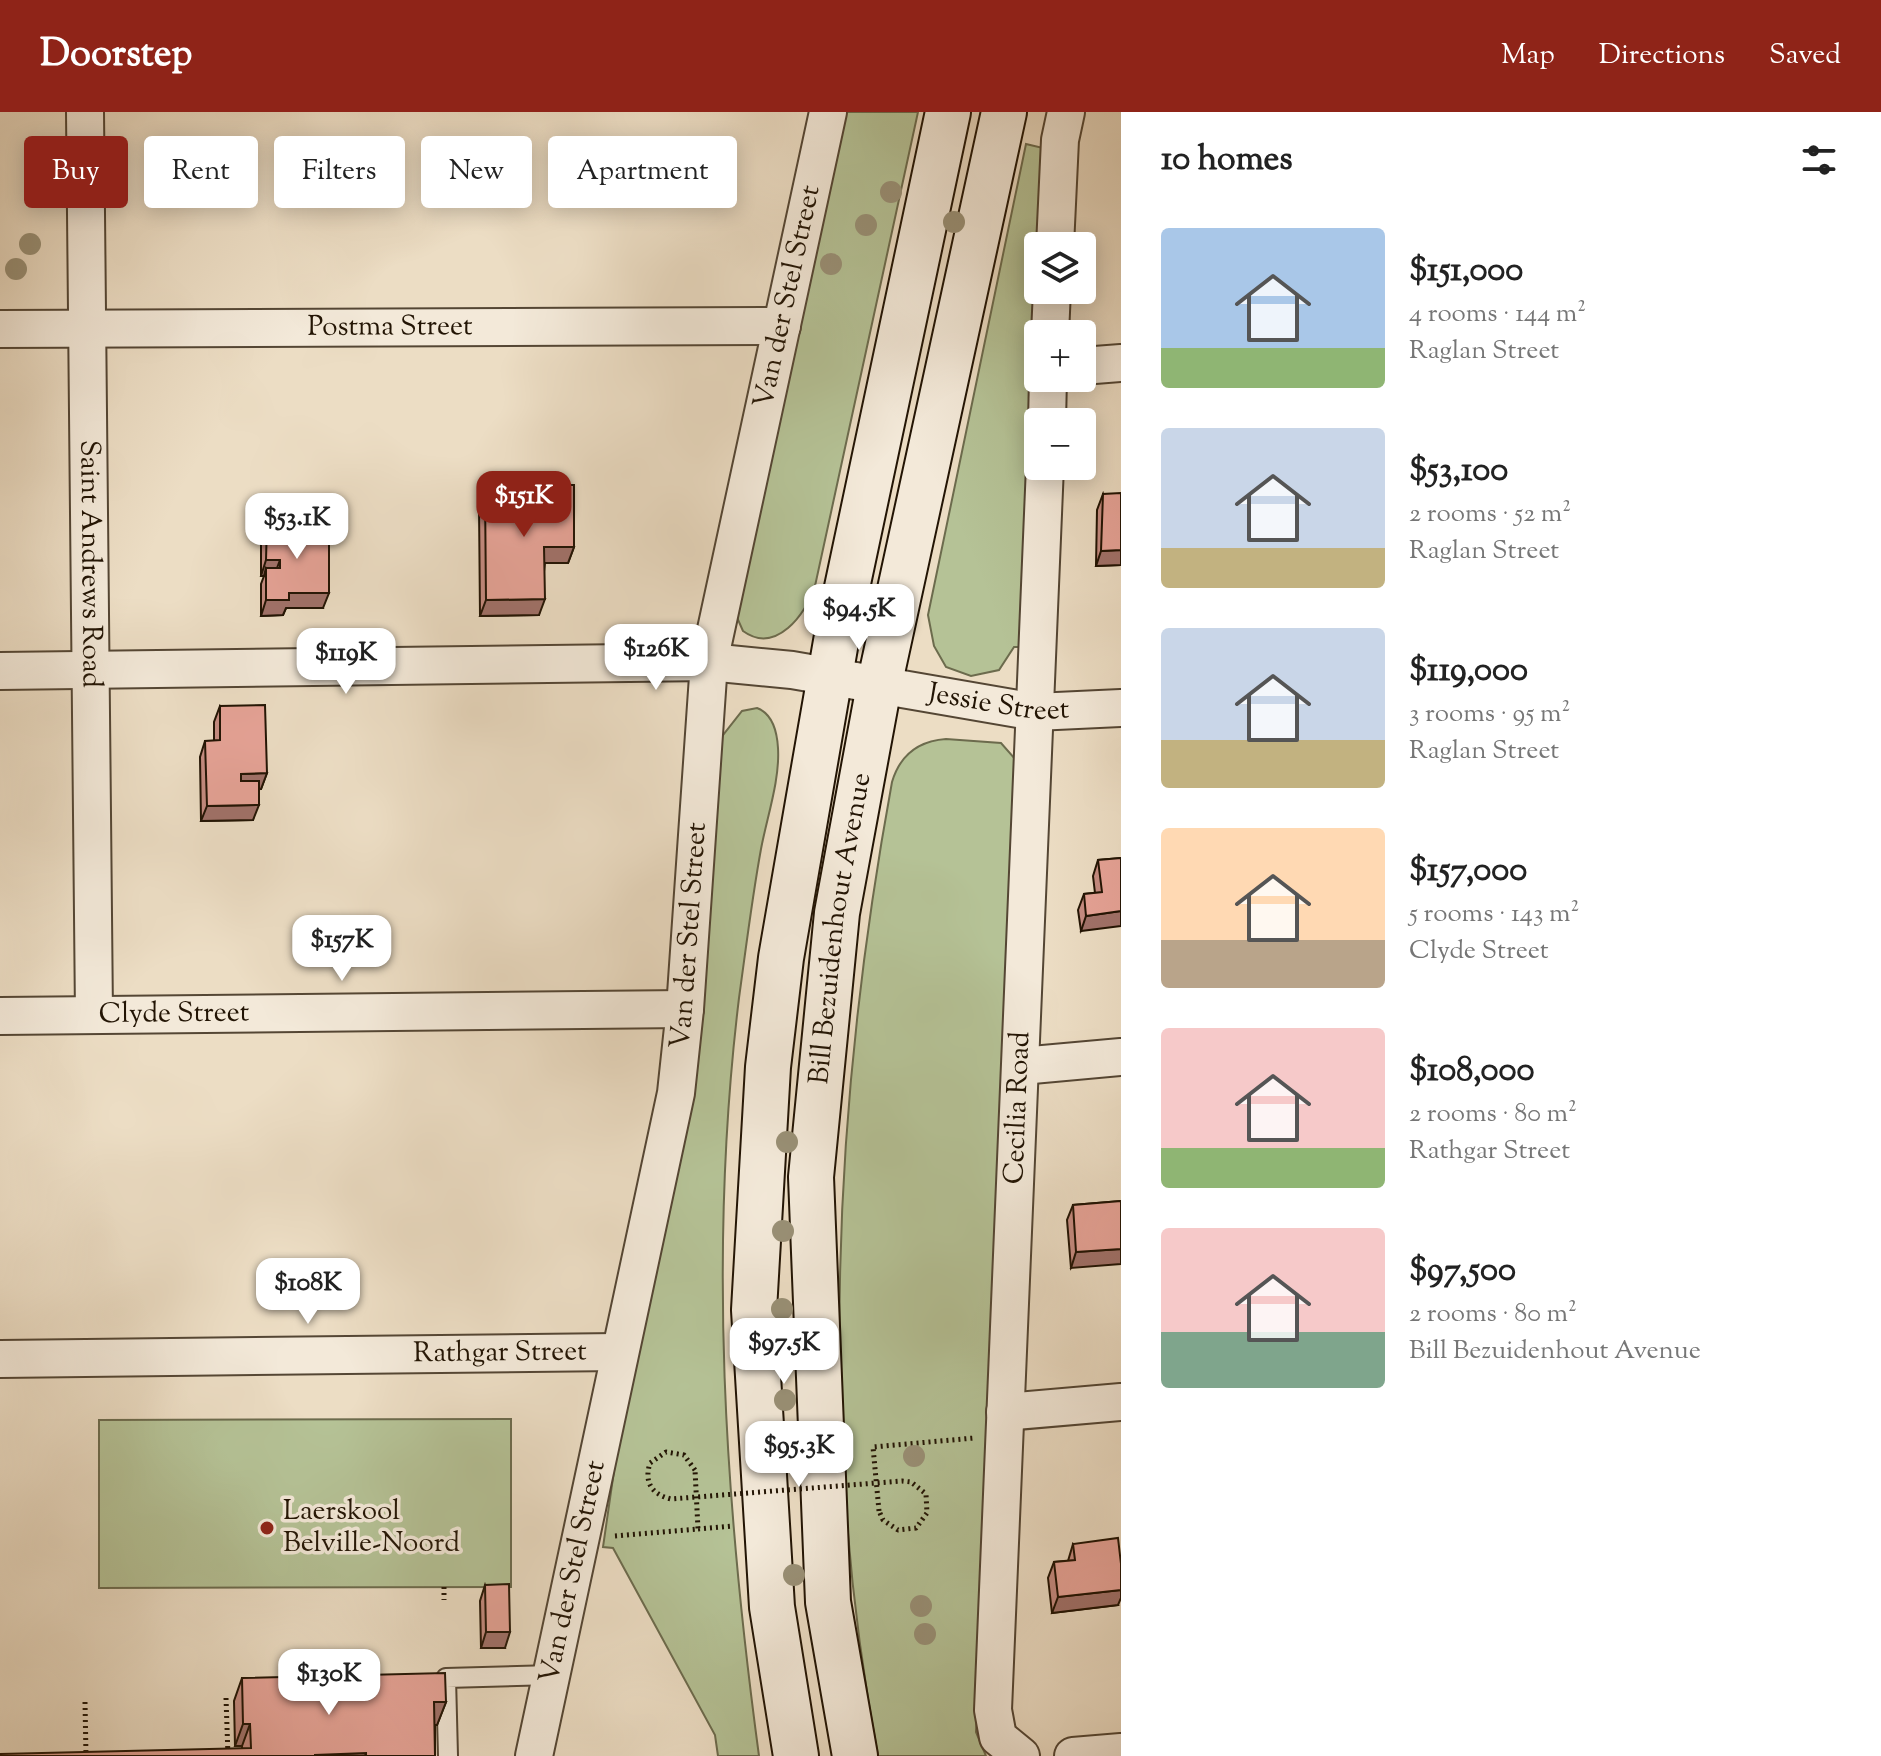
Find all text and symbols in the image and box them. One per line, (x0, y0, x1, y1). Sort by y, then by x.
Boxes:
text: Doorstep (40, 29, 192, 83)
text: Map (1501, 36, 1555, 76)
text: Directions (1599, 36, 1725, 76)
text: Saved (1769, 36, 1841, 76)
chip: Buy (24, 136, 128, 208)
chip: Rent (144, 136, 258, 208)
chip: Filters (274, 136, 405, 208)
chip: New (421, 136, 532, 208)
chip: Apartment (548, 136, 737, 208)
text: 10 homes (1161, 136, 1293, 185)
icon: filters (1797, 138, 1841, 182)
street label: Van der Stel Street (744, 181, 832, 412)
map controls (1024, 232, 1096, 480)
button: layers (1024, 232, 1096, 304)
text: $151,000 (1409, 247, 1523, 296)
icon: home (1225, 260, 1321, 356)
text: 4 rooms · 144 m² (1409, 296, 1586, 333)
street label: Postma Street (307, 307, 473, 348)
button: + (1024, 320, 1096, 392)
text: Raglan Street (1409, 333, 1559, 370)
button: − (1024, 408, 1096, 480)
street label: Saint Andrews Road (68, 440, 111, 688)
text: $53,100 (1409, 447, 1508, 496)
icon: home (1225, 460, 1321, 556)
pin: $151K (468, 471, 580, 539)
text: $151K (494, 478, 554, 515)
pin: $53.1K (232, 493, 362, 561)
text: 2 rooms · 52 m² (1409, 496, 1571, 533)
text: $53.1K (263, 500, 331, 537)
text: Raglan Street (1409, 533, 1559, 570)
pin: $94.5K (794, 584, 924, 652)
text: $94.5K (822, 591, 896, 628)
pin: $126K (600, 624, 712, 692)
pin: $119K (290, 628, 402, 696)
text: $126K (623, 631, 689, 668)
text: $119K (315, 635, 377, 672)
text: $119,000 (1409, 647, 1528, 696)
icon: home (1225, 660, 1321, 756)
street label: Jessie Street (923, 674, 1070, 732)
text: 3 rooms · 95 m² (1409, 696, 1570, 733)
text: Raglan Street (1409, 733, 1559, 770)
street label: Bill Bezuidenhout Avenue (800, 769, 883, 1086)
street label: Van der Stel Street (661, 821, 718, 1051)
text: $157,000 (1409, 847, 1527, 896)
icon: home (1225, 860, 1321, 956)
text: 5 rooms · 143 m² (1409, 896, 1579, 933)
pin: $157K (286, 915, 398, 983)
text: $157K (310, 922, 374, 959)
text: Clyde Street (1409, 933, 1549, 970)
street label: Clyde Street (99, 993, 250, 1035)
street label: Cecilia Road (995, 1030, 1041, 1185)
text: $108,000 (1409, 1047, 1534, 1096)
icon: home (1225, 1060, 1321, 1156)
text: 2 rooms · 80 m² (1409, 1096, 1577, 1133)
text: Rathgar Street (1409, 1133, 1570, 1170)
text: $97,500 (1409, 1247, 1516, 1296)
pin: $108K (252, 1258, 364, 1326)
icon: home (1225, 1260, 1321, 1356)
text: $108K (274, 1265, 342, 1302)
text: 2 rooms · 80 m² (1409, 1296, 1577, 1333)
pin: $97.5K (719, 1318, 849, 1386)
text: $97.5K (748, 1325, 820, 1362)
street label: Rathgar Street (413, 1332, 587, 1374)
text: Bill Bezuidenhout Avenue (1409, 1333, 1701, 1370)
pin: $95.3K (734, 1421, 864, 1489)
text: $95.3K (763, 1428, 835, 1465)
street label: Van der Stel Street (530, 1457, 617, 1687)
place label: Laerskool Belville-Noord (283, 1492, 460, 1564)
marker: Laerskool Belville-Noord (258, 1519, 276, 1537)
pin: $130K (273, 1649, 385, 1717)
text: $130K (296, 1656, 362, 1693)

